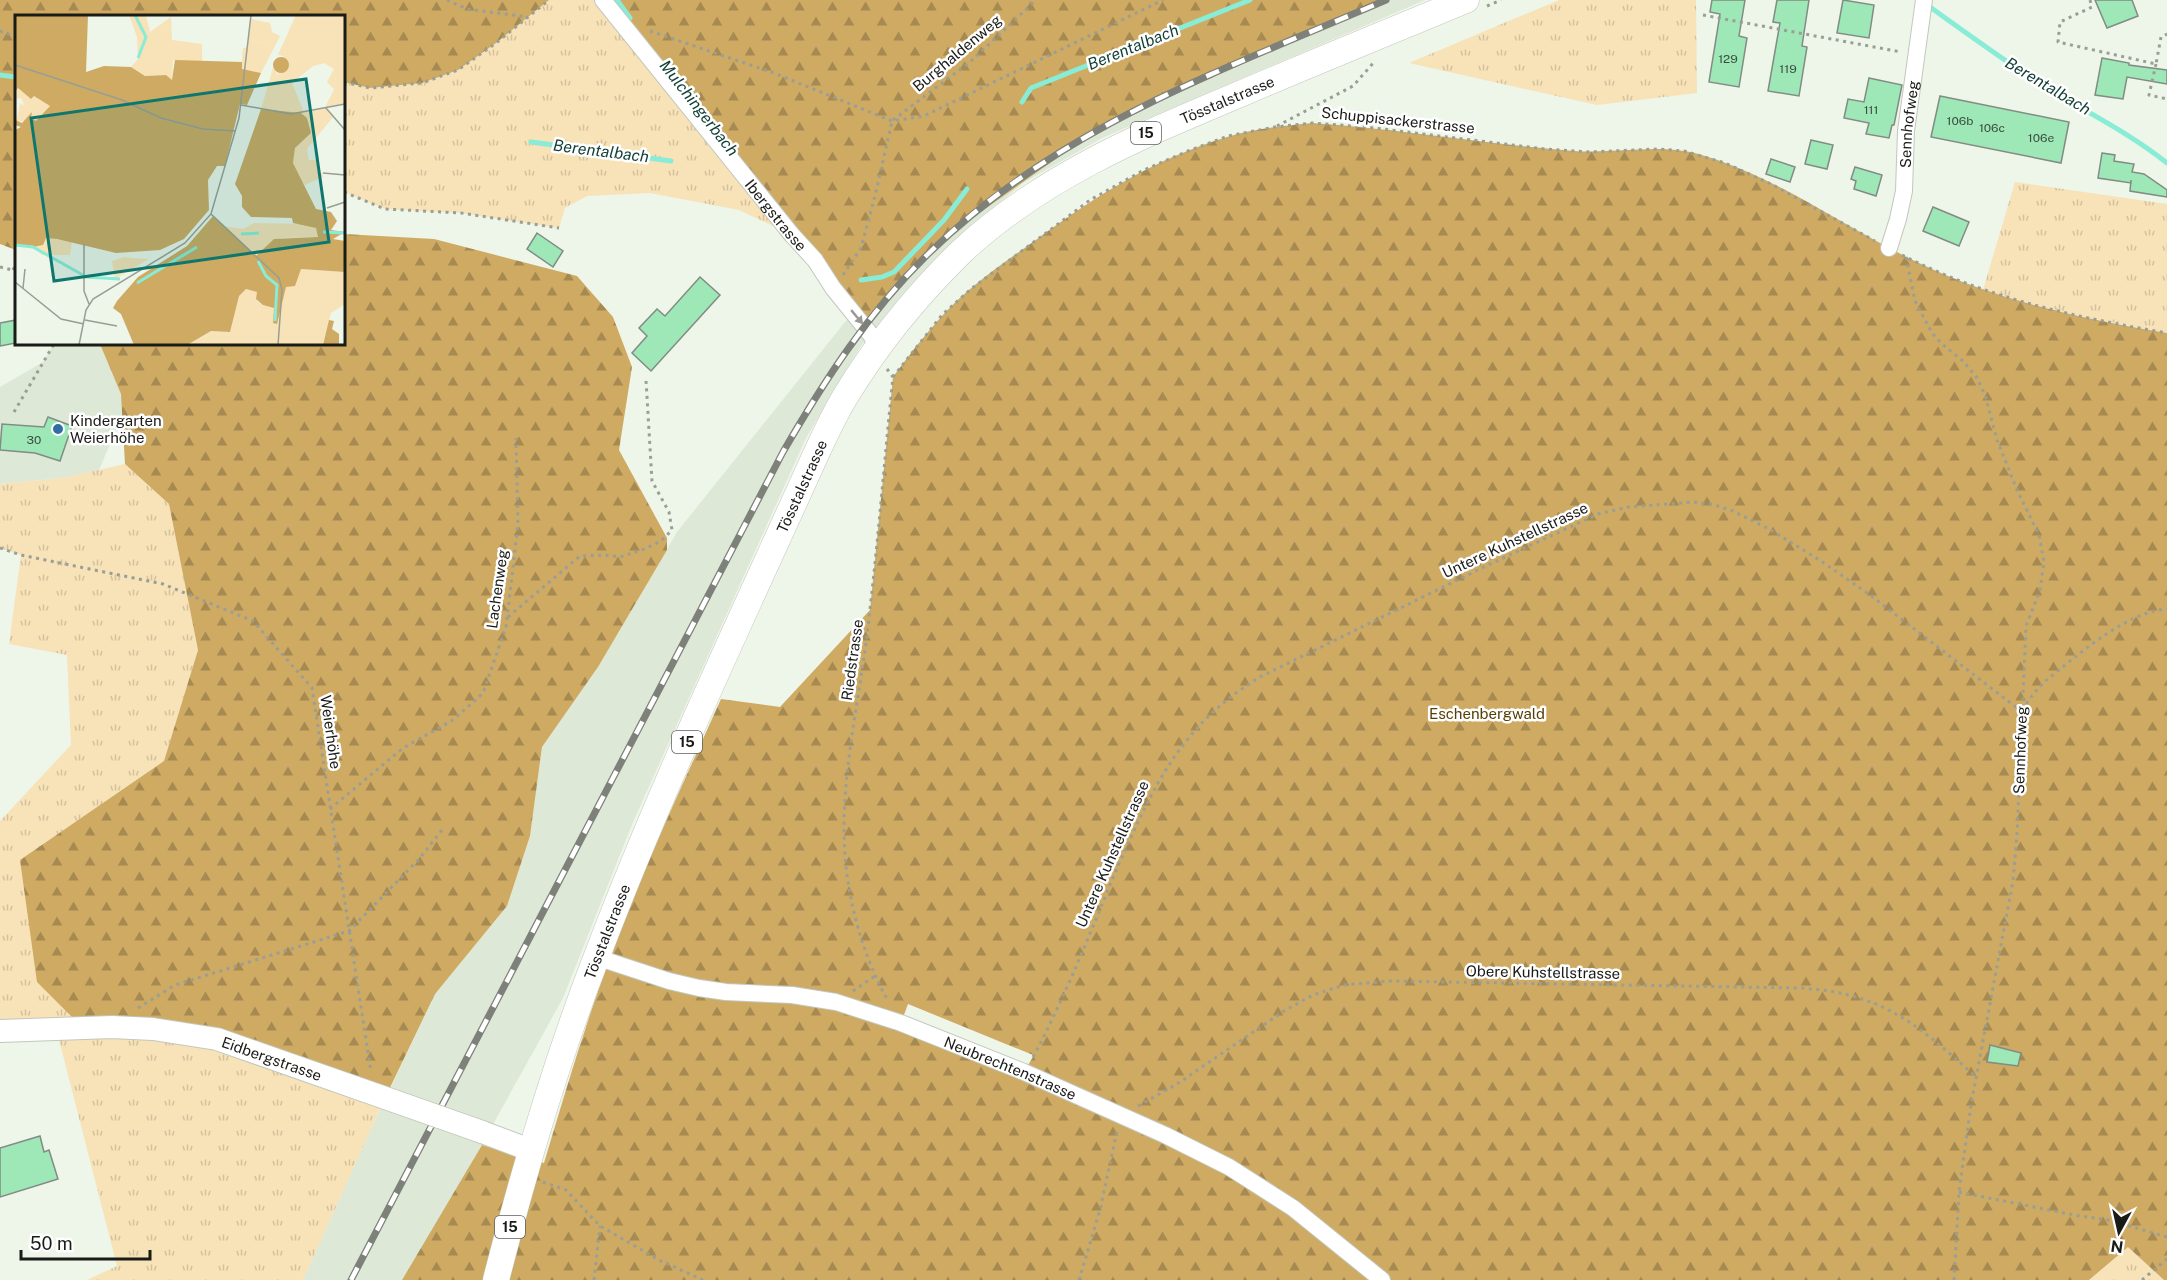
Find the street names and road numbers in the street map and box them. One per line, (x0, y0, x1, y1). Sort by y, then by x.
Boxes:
street label: Burghaldenweg (909, 11, 1005, 95)
street label: Tösstalstrasse (1177, 72, 1277, 127)
street label: Sennhofweg (1896, 79, 1921, 168)
street label: Schuppisackerstrasse (1320, 103, 1476, 137)
road number: 15 (1131, 122, 1161, 144)
street label: Ibergstrasse (742, 176, 810, 254)
street label: Tösstalstrasse (773, 437, 830, 535)
street label: Untere Kuhstellstrasse (1439, 499, 1591, 581)
street label: Lachenweg (483, 548, 511, 630)
street label: Riedstrasse (838, 618, 866, 702)
street label: Weierhöhe (317, 694, 345, 770)
street label: Sennhofweg (2010, 706, 2030, 794)
road number: 15 (672, 731, 702, 753)
street label: Untere Kuhstellstrasse (1072, 778, 1152, 930)
street label: Tösstalstrasse (581, 881, 633, 981)
street label: Obere Kuhstellstrasse (1466, 962, 1620, 982)
street label: Eidbergstrasse (220, 1033, 324, 1084)
street label: Neubrechtenstrasse (942, 1033, 1079, 1103)
road number: 15 (495, 1216, 525, 1238)

